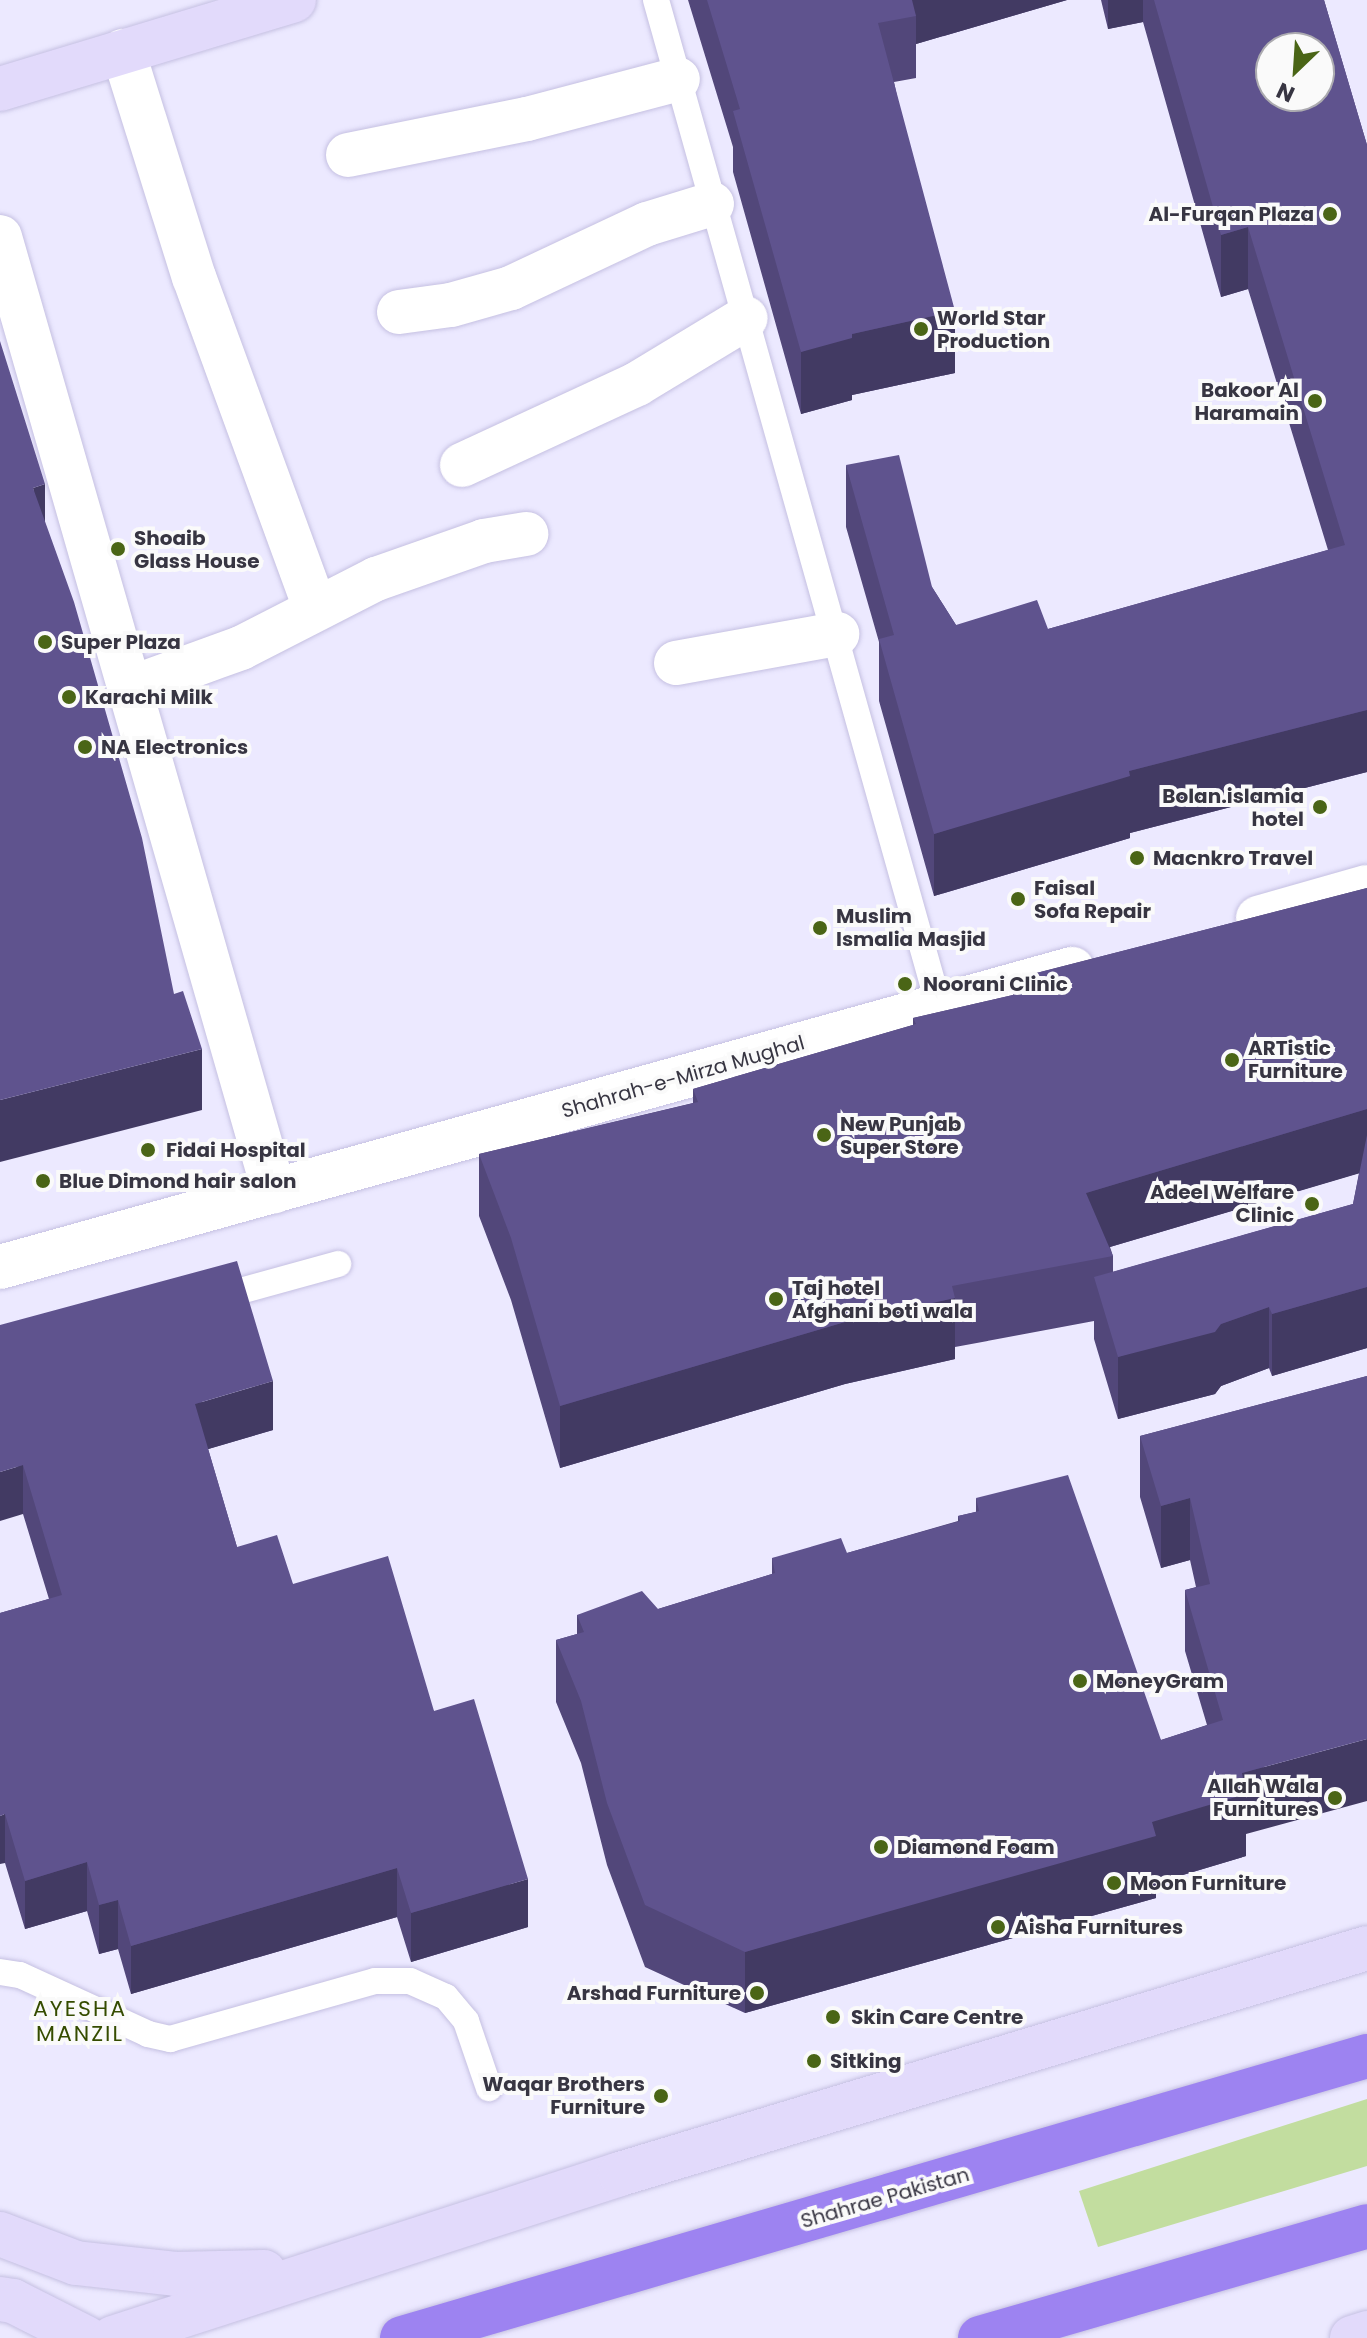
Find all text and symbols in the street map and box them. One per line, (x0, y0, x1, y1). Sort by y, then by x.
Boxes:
north arrow (1255, 32, 1335, 112)
text: N (1271, 75, 1300, 110)
place label: Al-Furqan Plaza (1148, 202, 1314, 226)
marker: Al-Furqan Plaza (1321, 205, 1339, 223)
place label: World Star Production (937, 306, 1050, 353)
marker: World Star Production (912, 320, 930, 338)
place label: Bakoor Al Haramain (1195, 378, 1299, 425)
marker: Bakoor Al Haramain (1306, 392, 1324, 410)
place label: Shoaib Glass House (134, 526, 260, 573)
marker: Shoaib Glass House (109, 540, 127, 558)
place label: Super Plaza (61, 630, 181, 654)
marker: Super Plaza (36, 633, 54, 651)
place label: Karachi Milk (85, 685, 213, 709)
marker: Karachi Milk (60, 688, 78, 706)
place label: NA Electronics (101, 735, 248, 759)
marker: NA Electronics (76, 738, 94, 756)
place label: Bolan.islamia hotel (1162, 784, 1304, 831)
marker: Bolan.islamia hotel (1311, 798, 1329, 816)
place label: Macnkro Travel (1153, 846, 1313, 870)
marker: Macnkro Travel (1128, 849, 1146, 867)
place label: Faisal Sofa Repair (1034, 876, 1151, 923)
marker: Faisal Sofa Repair (1009, 890, 1027, 908)
place label: Muslim Ismalia Masjid (836, 904, 986, 951)
marker: Muslim Ismalia Masjid (811, 919, 829, 937)
place label: Noorani Clinic (923, 972, 1068, 996)
marker: Noorani Clinic (894, 973, 916, 995)
street label: Shahrah-e-Mirza Mughal (559, 1031, 807, 1123)
place label: ARTistic Furniture (1248, 1036, 1343, 1083)
marker: ARTistic Furniture (1223, 1051, 1241, 1069)
place label: New Punjab Super Store (840, 1112, 961, 1159)
marker: New Punjab Super Store (815, 1126, 833, 1144)
place label: Fidai Hospital (166, 1138, 306, 1162)
marker: Fidai Hospital (137, 1139, 159, 1161)
place label: Blue Dimond hair salon (59, 1169, 296, 1193)
marker: Blue Dimond hair salon (34, 1172, 52, 1190)
place label: Adeel Welfare Clinic (1150, 1180, 1294, 1227)
marker: Adeel Welfare Clinic (1301, 1193, 1323, 1215)
place label: Taj hotel Afghani boti wala (792, 1276, 973, 1323)
marker: Taj hotel Afghani boti wala (767, 1290, 785, 1308)
place label: MoneyGram (1096, 1669, 1224, 1693)
marker: MoneyGram (1071, 1672, 1089, 1690)
place label: Allah Wala Furnitures (1207, 1774, 1319, 1821)
marker: Allah Wala Furnitures (1326, 1789, 1344, 1807)
place label: Diamond Foam (897, 1835, 1055, 1859)
marker: Diamond Foam (872, 1838, 890, 1856)
place label: Moon Furniture (1130, 1871, 1286, 1895)
marker: Moon Furniture (1105, 1874, 1123, 1892)
place label: Aisha Furnitures (1014, 1915, 1183, 1939)
marker: Aisha Furnitures (989, 1918, 1007, 1936)
place label: Arshad Furniture (567, 1981, 741, 2005)
marker: Arshad Furniture (748, 1984, 766, 2002)
district label: AYESHA MANZIL (33, 1995, 127, 2046)
place label: Skin Care Centre (851, 2005, 1023, 2029)
marker: Skin Care Centre (822, 2006, 844, 2028)
place label: Sitking (830, 2049, 902, 2073)
marker: Sitking (805, 2052, 823, 2070)
place label: Waqar Brothers Furniture (482, 2072, 645, 2119)
marker: Waqar Brothers Furniture (652, 2087, 670, 2105)
street label: Shahrae Pakistan (798, 2162, 972, 2234)

